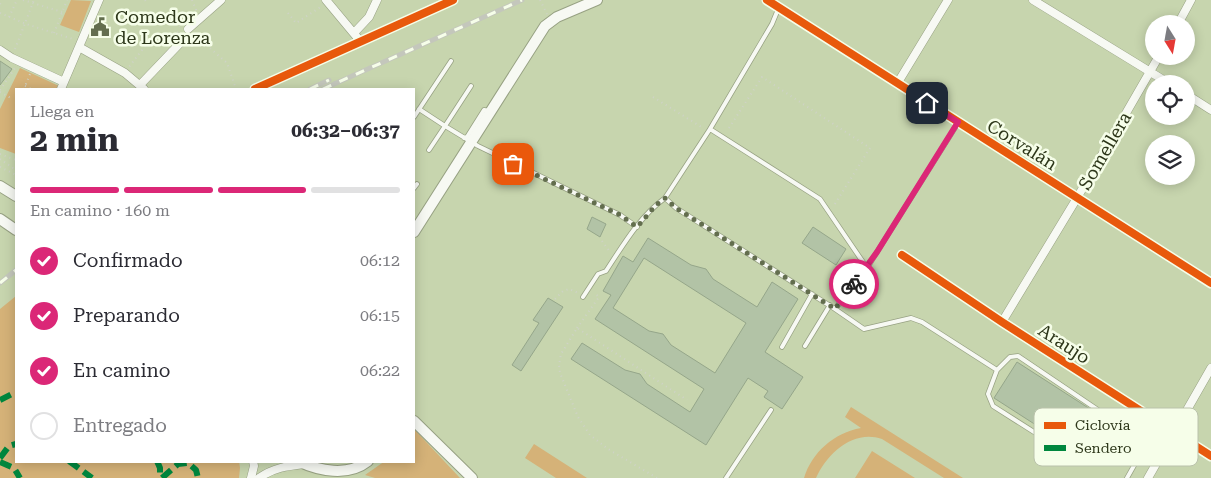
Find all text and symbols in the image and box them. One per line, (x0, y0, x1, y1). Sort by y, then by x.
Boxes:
place label: Comedor de Lorenza (115, 6, 210, 48)
north arrow (1145, 15, 1195, 65)
map controls (1145, 15, 1195, 185)
public building icon: Comedor de Lorenza (89, 16, 111, 38)
button: locate (1145, 75, 1195, 125)
pin (906, 82, 948, 124)
icon: home (913, 89, 941, 117)
text: Llega en (30, 102, 94, 121)
street label: Somellera (1074, 108, 1135, 194)
street label: Corvalán (983, 115, 1061, 174)
text: 06:32–06:37 (291, 119, 400, 142)
text: 2 min (30, 121, 119, 159)
button: layers (1145, 135, 1195, 185)
pin (492, 143, 534, 185)
icon: bag (499, 150, 527, 178)
text: En camino · 160 m (30, 201, 170, 220)
icon: check (30, 247, 58, 275)
text: Confirmado (73, 249, 183, 272)
text: 06:12 (360, 251, 400, 270)
courier (829, 259, 879, 309)
icon: bike (840, 270, 868, 298)
icon: check (30, 302, 58, 330)
text: Preparando (73, 304, 180, 327)
text: 06:15 (360, 306, 400, 325)
street label: Araujo (1035, 319, 1094, 368)
icon: check (30, 357, 58, 385)
text: En camino (73, 359, 170, 382)
text: 06:22 (360, 361, 400, 380)
legend (1034, 408, 1198, 466)
text: Entregado (73, 414, 167, 437)
text: Ciclovía (1075, 417, 1131, 433)
text: Sendero (1075, 440, 1132, 456)

